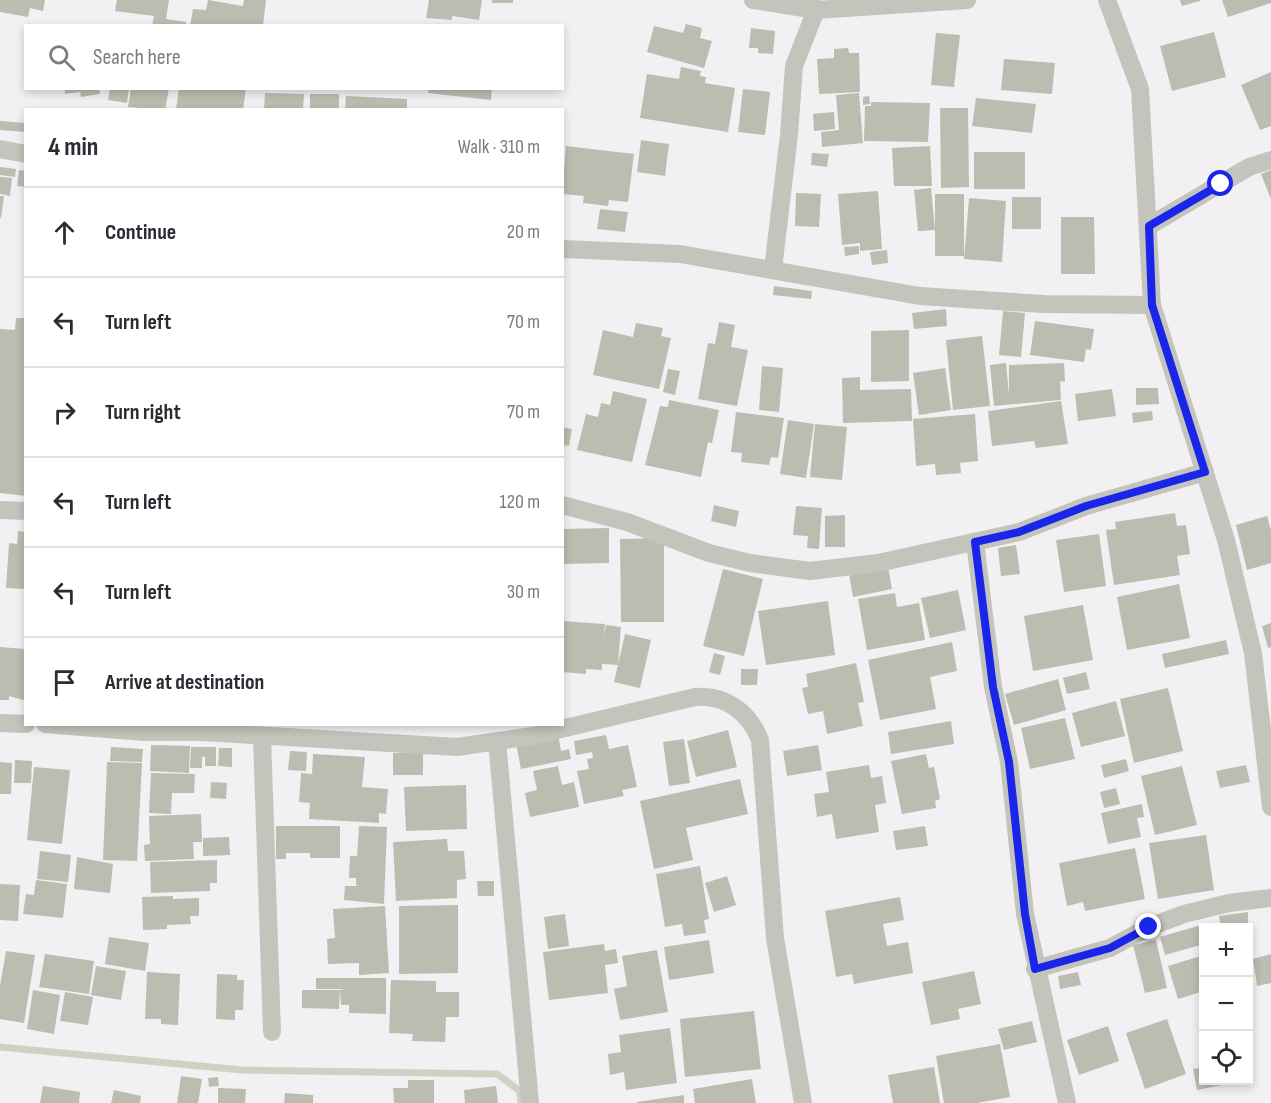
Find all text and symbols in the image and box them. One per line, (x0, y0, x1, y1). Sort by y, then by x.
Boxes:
search box (24, 24, 564, 90)
icon: search (45, 41, 78, 74)
text: Search here (93, 44, 180, 71)
text: 4 min (48, 132, 98, 163)
text: Walk · 310 m (458, 135, 540, 159)
route start (1207, 170, 1233, 196)
icon: ahead (48, 216, 81, 249)
text: Continue (105, 219, 176, 246)
text: 20 m (507, 220, 540, 244)
icon: left (48, 306, 81, 339)
text: Turn left (105, 309, 171, 336)
text: 70 m (507, 310, 540, 334)
icon: right (48, 396, 81, 429)
text: Turn right (105, 399, 181, 426)
text: 70 m (507, 400, 540, 424)
icon: left (48, 486, 81, 519)
text: Turn left (105, 489, 171, 516)
text: 120 m (500, 490, 540, 514)
icon: left (48, 576, 81, 609)
text: Turn left (105, 579, 171, 606)
text: 30 m (507, 580, 540, 604)
icon: arrive (48, 666, 81, 699)
text: Arrive at destination (105, 669, 264, 696)
route end (1135, 913, 1161, 939)
map controls (1199, 923, 1253, 1085)
button: + (1199, 923, 1253, 977)
button: − (1199, 977, 1253, 1031)
button: locate (1199, 1031, 1253, 1085)

